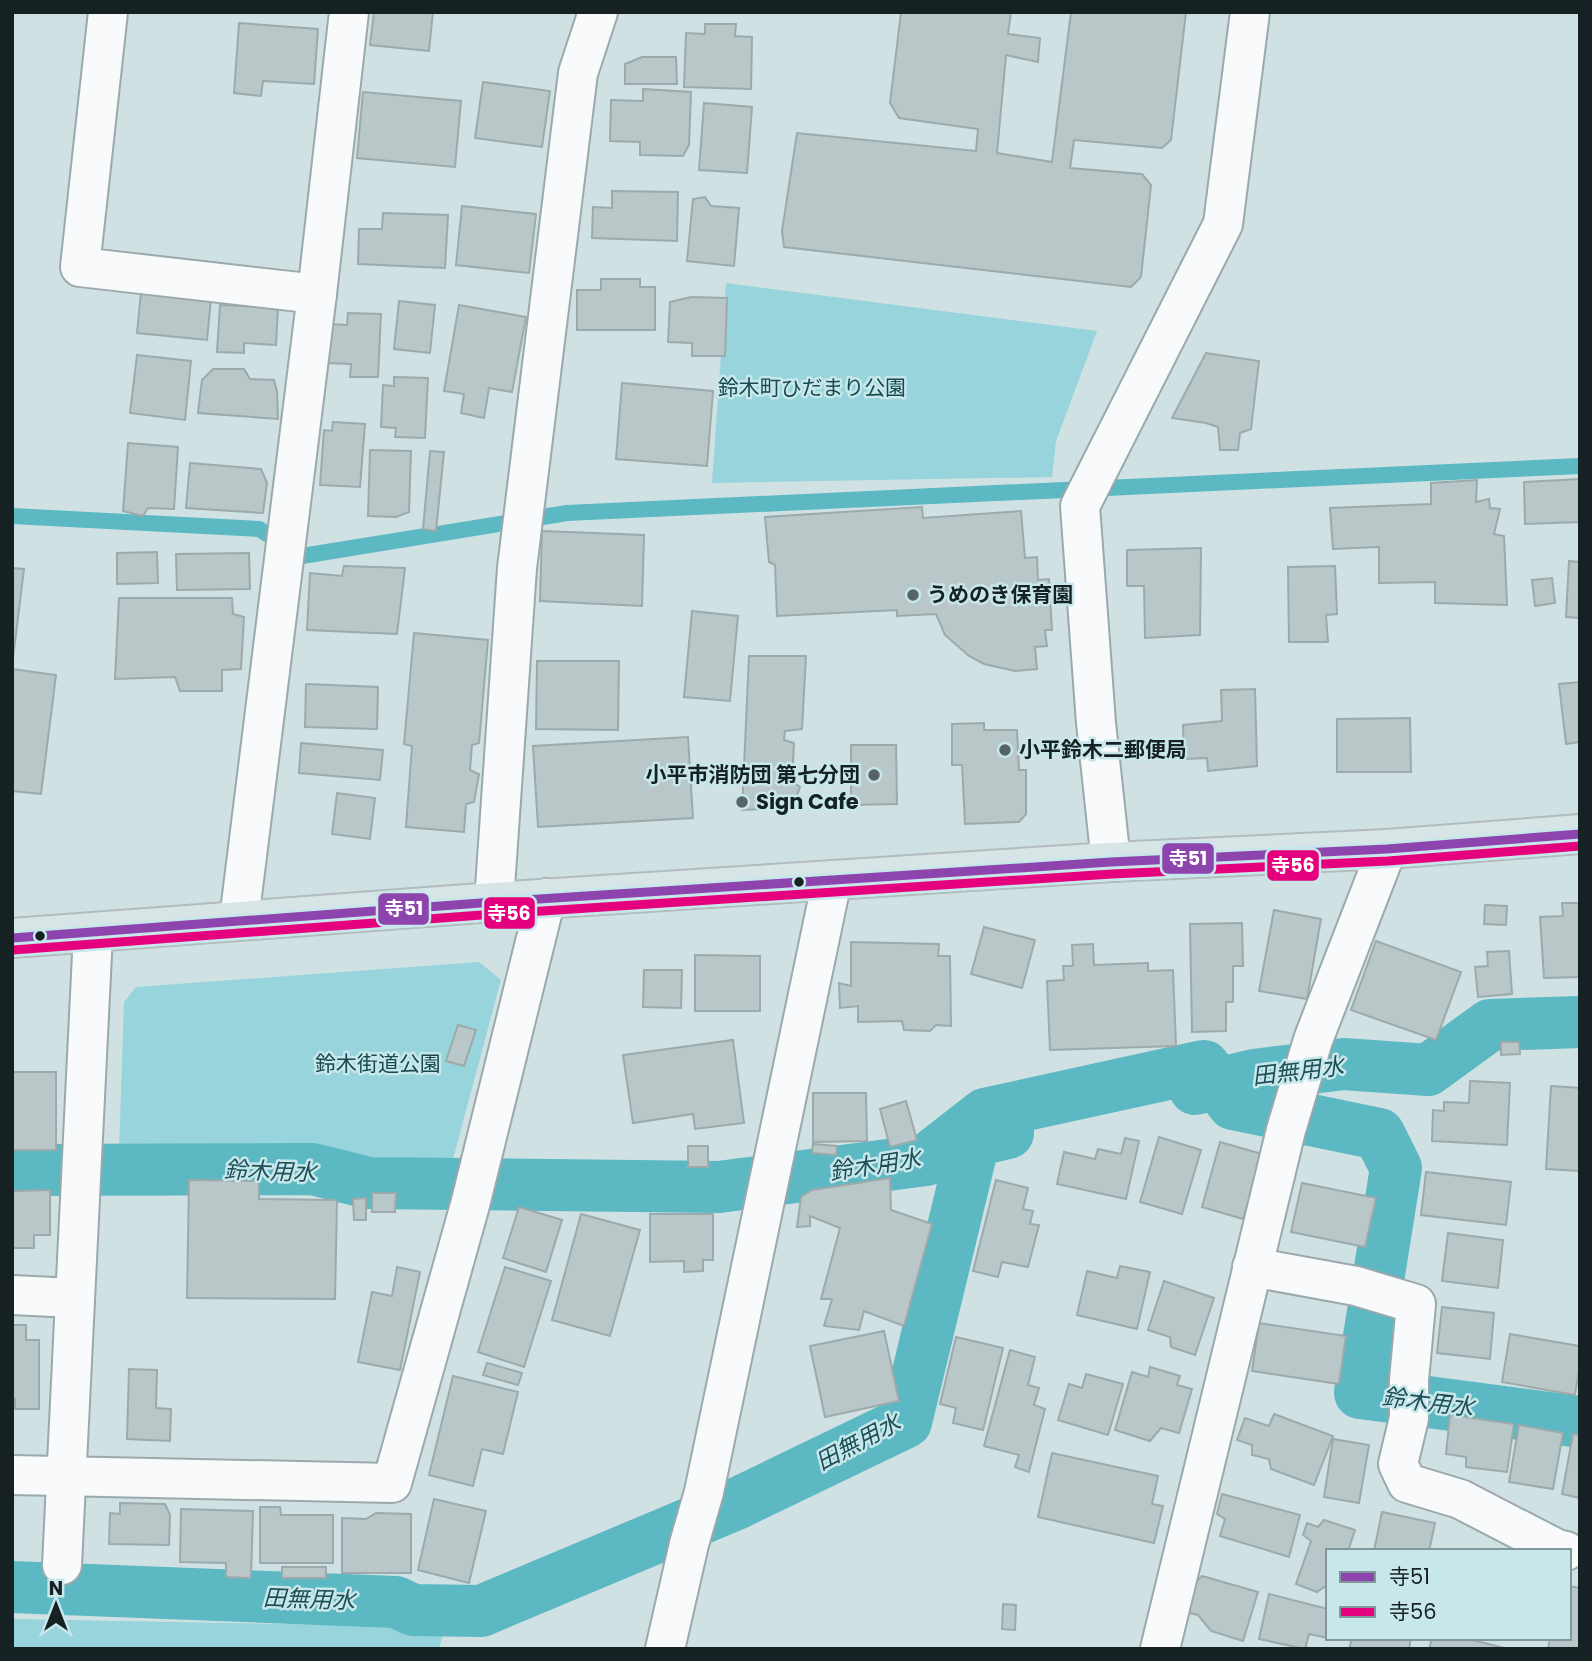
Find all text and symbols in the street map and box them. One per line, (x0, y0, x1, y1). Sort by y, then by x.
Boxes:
park label: 鈴木町ひだまり公園 (718, 373, 906, 402)
place label: うめのき保育園 (927, 580, 1073, 609)
marker: うめのき保育園 (905, 587, 921, 603)
place label: 小平鈴木二郵便局 (1019, 735, 1187, 764)
marker: 小平鈴木二郵便局 (997, 742, 1013, 758)
place label: 小平市消防団 第七分団 (646, 760, 860, 789)
marker: 小平市消防団 第七分団 (866, 767, 882, 783)
place label: Sign Cafe (756, 787, 859, 816)
marker: Sign Cafe (734, 794, 750, 810)
line badge: 寺51 (1161, 842, 1215, 875)
text: 寺51 (1169, 845, 1207, 872)
line badge: 寺56 (1266, 849, 1320, 882)
text: 寺56 (1271, 852, 1315, 879)
unlabelled marker (792, 875, 806, 889)
line badge: 寺51 (377, 892, 430, 926)
text: 寺51 (385, 895, 423, 922)
line badge: 寺56 (483, 896, 536, 930)
text: 寺56 (487, 900, 531, 927)
unlabelled marker (33, 929, 47, 943)
park label: 鈴木街道公園 (315, 1049, 441, 1078)
water label: 田無用水 (1250, 1049, 1349, 1092)
water label: 鈴木用水 (827, 1142, 926, 1188)
water label: 鈴木用水 (223, 1153, 320, 1189)
water label: 鈴木用水 (1380, 1381, 1479, 1424)
water label: 田無用水 (810, 1405, 909, 1478)
legend (1326, 1549, 1571, 1640)
text: 寺51 (1389, 1562, 1430, 1591)
north arrow (21, 1570, 91, 1640)
text: N (49, 1575, 63, 1602)
water label: 田無用水 (262, 1581, 359, 1617)
text: 寺56 (1389, 1597, 1437, 1626)

